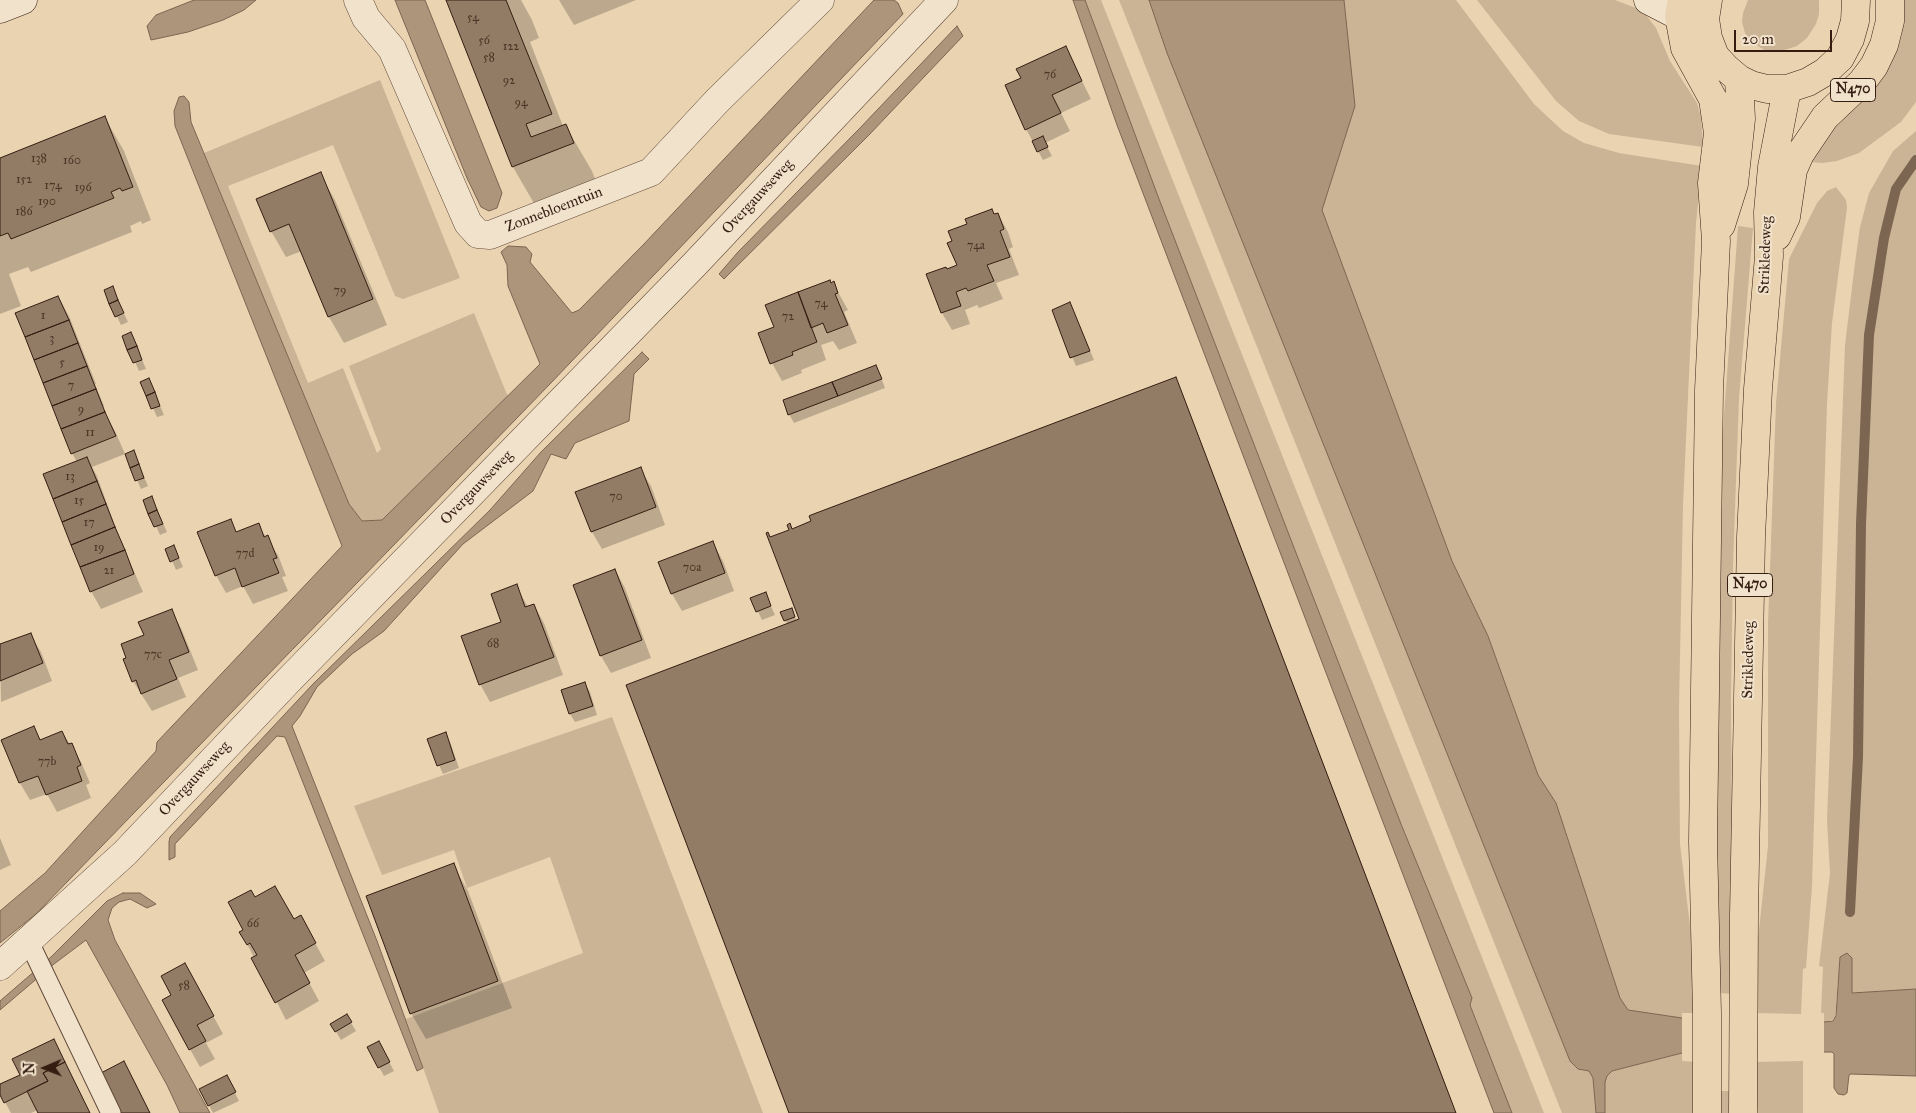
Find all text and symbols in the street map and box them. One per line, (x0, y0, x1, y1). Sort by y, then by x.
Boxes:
house number: 54 (467, 11, 479, 25)
scale bar (1736, 20, 1834, 52)
text: 20 m (1742, 30, 1774, 48)
house number: 56 (478, 34, 490, 48)
house number: 122 (503, 40, 519, 54)
house number: 58 (483, 51, 495, 65)
house number: 76 (1044, 68, 1056, 82)
house number: 92 (503, 74, 515, 88)
road number: N470 (1830, 78, 1876, 102)
house number: 94 (514, 96, 528, 110)
house number: 138 (31, 152, 47, 166)
house number: 160 (63, 154, 81, 168)
street label: Overgauwseweg (719, 156, 797, 238)
house number: 152 (16, 173, 32, 187)
house number: 174 (44, 179, 62, 193)
house number: 196 (74, 181, 92, 195)
street label: Zonnebloemtuin (503, 183, 605, 237)
house number: 190 (38, 195, 56, 209)
house number: 186 (15, 205, 33, 219)
street label: Strikledeweg (1756, 216, 1776, 294)
house number: 74a (967, 239, 985, 253)
house number: 79 (334, 284, 346, 298)
house number: 74 (815, 297, 827, 311)
house number: 1 (41, 309, 45, 323)
house number: 72 (782, 310, 794, 324)
house number: 3 (50, 332, 54, 346)
house number: 5 (59, 356, 65, 370)
house number: 7 (68, 379, 74, 393)
house number: 9 (78, 403, 84, 417)
house number: 11 (85, 426, 95, 440)
street label: Overgauwseweg (437, 447, 517, 529)
house number: 13 (65, 470, 75, 484)
house number: 70 (609, 490, 623, 504)
house number: 15 (74, 494, 84, 508)
house number: 17 (83, 516, 95, 530)
house number: 19 (93, 541, 105, 555)
house number: 77d (236, 547, 254, 561)
house number: 70a (683, 561, 701, 575)
house number: 21 (104, 564, 114, 578)
road number: N470 (1728, 574, 1772, 596)
street label: Strikledeweg (1739, 621, 1759, 699)
house number: 68 (487, 637, 499, 651)
house number: 77c (144, 648, 162, 662)
street label: Overgauwseweg (156, 738, 234, 820)
house number: 77b (38, 755, 56, 769)
house number: 66 (247, 917, 259, 931)
house number: 58 (178, 979, 190, 993)
north arrow (20, 1043, 70, 1093)
text: N (21, 1062, 38, 1074)

